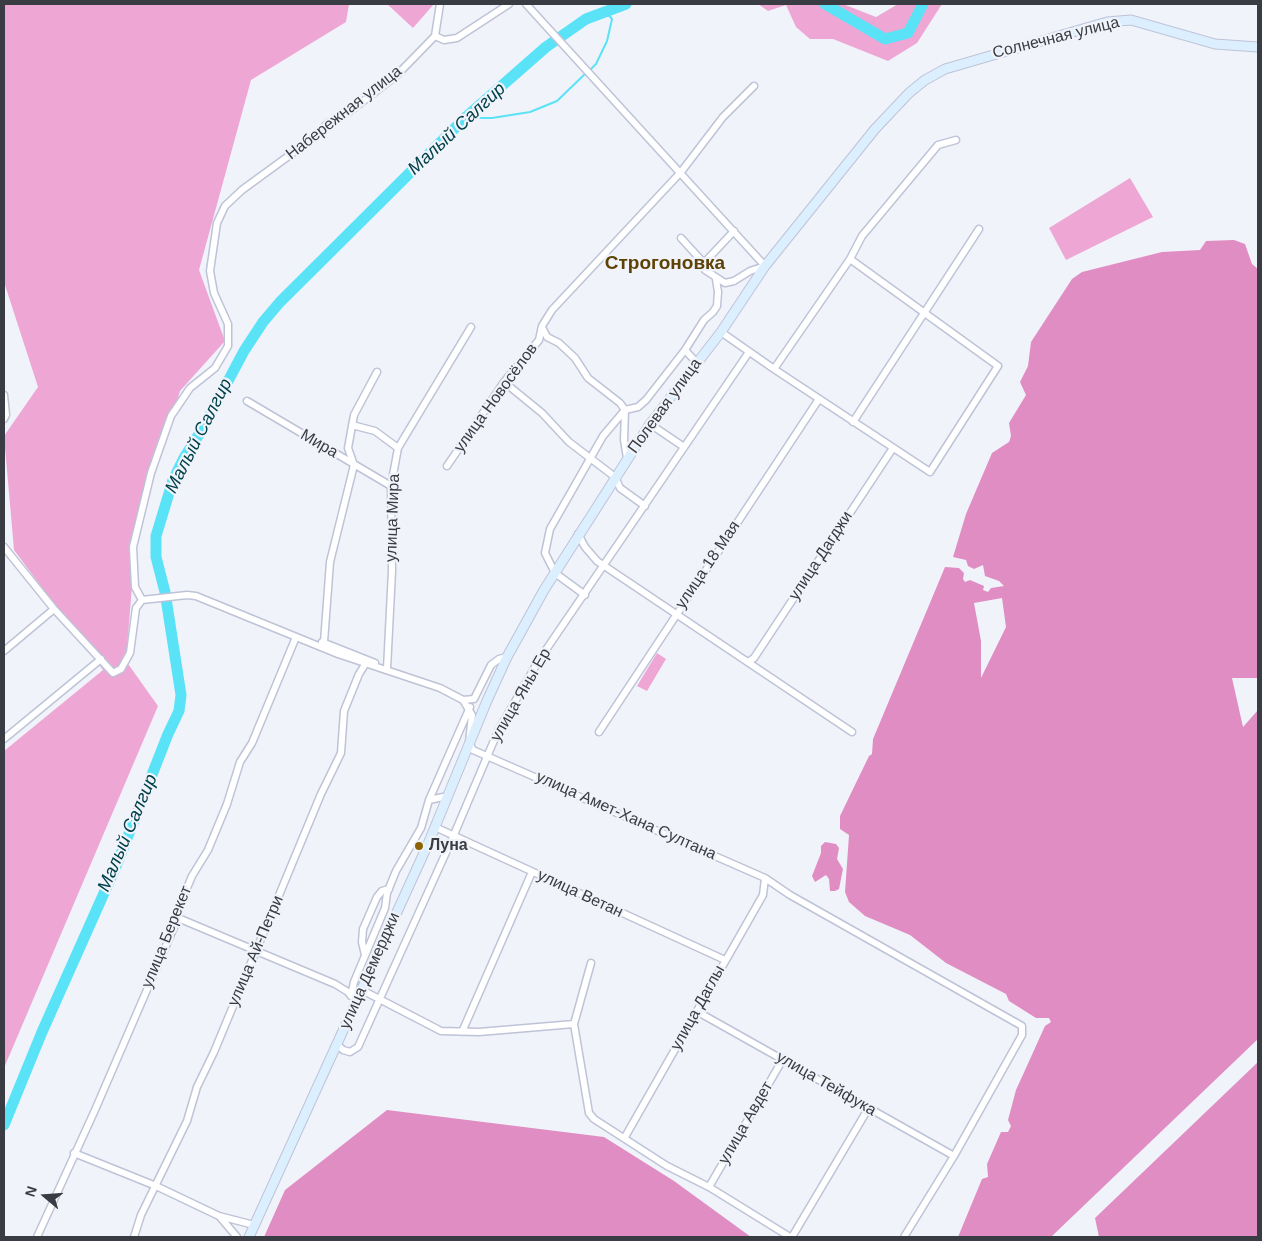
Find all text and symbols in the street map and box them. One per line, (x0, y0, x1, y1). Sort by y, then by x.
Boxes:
street label: Солнечная улица (991, 13, 1121, 63)
street label: Набережная улица (282, 62, 406, 164)
water label: Малый Салгир (404, 78, 510, 180)
district label: Строгоновка (605, 253, 725, 275)
street label: улица Новосёлов (450, 340, 542, 456)
street label: Полевая улица (624, 355, 706, 457)
water label: Малый Салгир (161, 375, 237, 497)
street label: Мира (297, 426, 341, 462)
street label: улица Мира (382, 473, 404, 563)
street label: улица Дагджи (785, 508, 857, 604)
street label: улица 18 Мая (672, 517, 744, 613)
street label: улица Яны Ер (487, 645, 555, 745)
street label: улица Амет-Хана Султана (533, 768, 719, 864)
water label: Малый Салгир (94, 771, 162, 895)
place label: Луна (429, 836, 468, 856)
marker: Луна (413, 840, 425, 852)
street label: улица Ветан (534, 866, 626, 922)
street label: улица Берекет (138, 883, 196, 991)
street label: улица Ай-Петри (224, 893, 288, 1009)
street label: улица Демерджи (336, 910, 404, 1032)
street label: улица Даглы (667, 962, 729, 1054)
street label: улица Тейфука (773, 1048, 879, 1120)
street label: улица Авдет (715, 1078, 777, 1168)
north arrow (20, 1171, 70, 1221)
text: N (22, 1184, 40, 1199)

